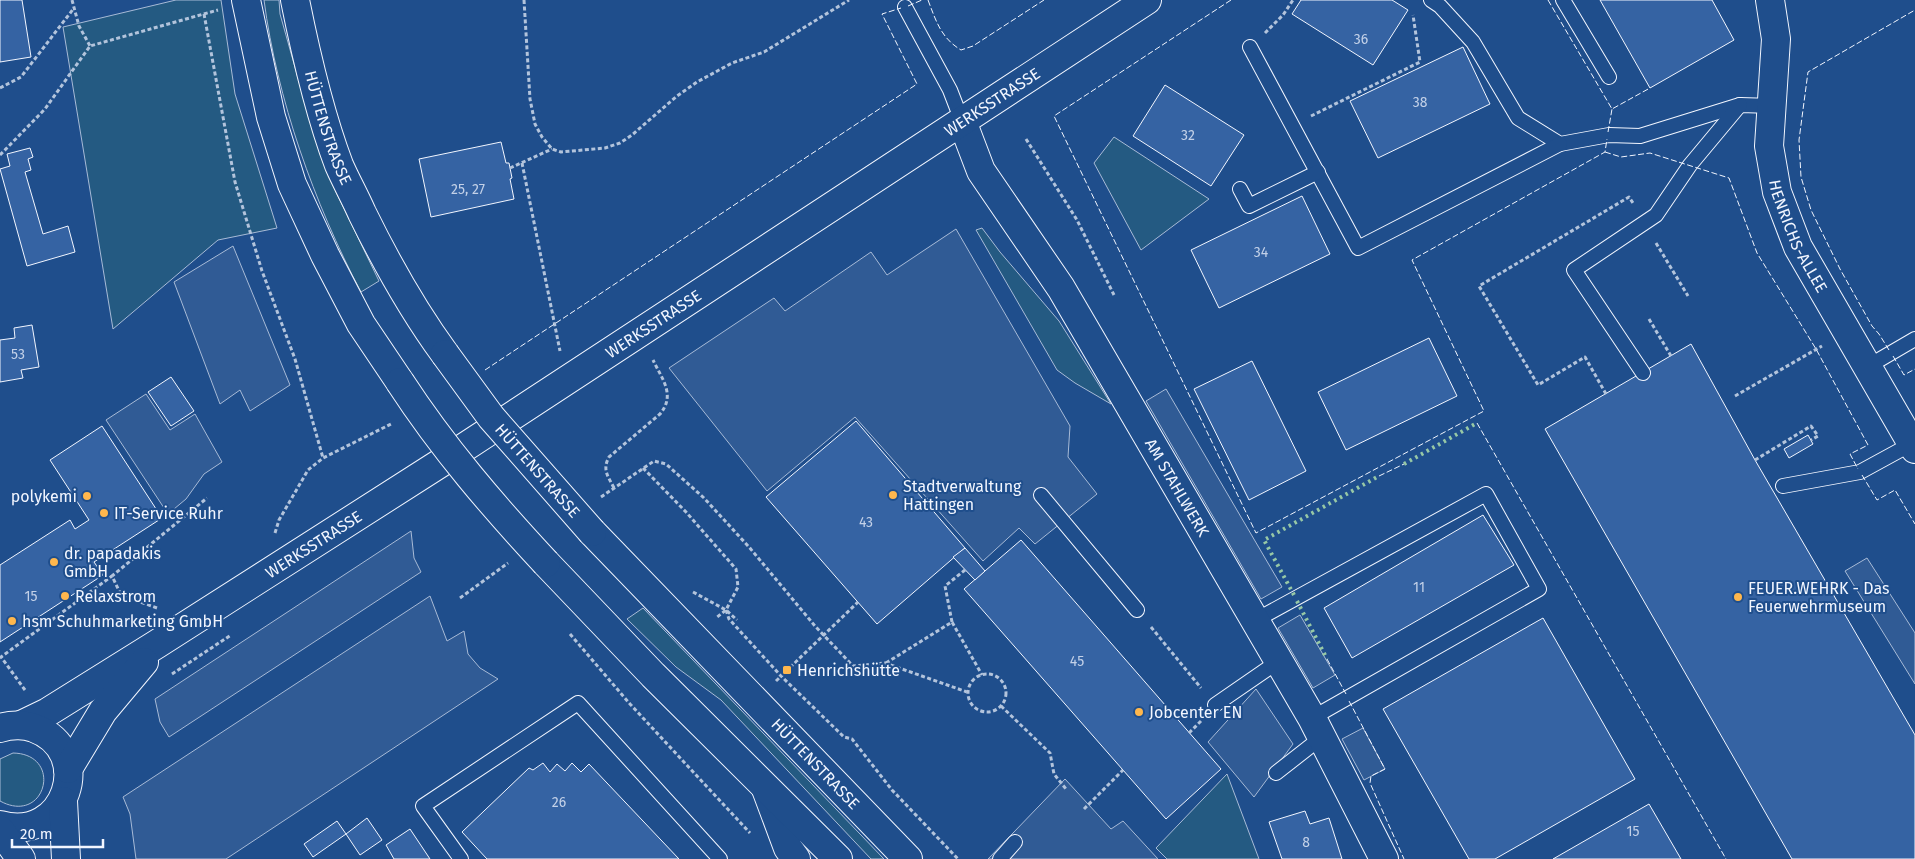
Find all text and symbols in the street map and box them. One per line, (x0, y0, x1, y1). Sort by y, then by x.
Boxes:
house number: 36 (1354, 31, 1368, 48)
street label: WERKSSTRASSE (941, 64, 1044, 140)
street label: HÜTTENSTRASSE (301, 69, 356, 188)
house number: 38 (1413, 94, 1428, 111)
house number: 32 (1181, 127, 1195, 144)
street label: HENRICHS-ALLEE (1765, 178, 1831, 296)
house number: 25, 27 (451, 181, 485, 198)
house number: 34 (1254, 244, 1269, 261)
street label: WERKSSTRASSE (602, 286, 705, 362)
house number: 53 (11, 346, 25, 363)
street label: HÜTTENSTRASSE (491, 420, 584, 522)
street label: AM STAHLWERK (1141, 435, 1213, 540)
place label: Stadtverwaltung Hattingen (903, 477, 1022, 514)
place label: polykemi (11, 487, 77, 506)
marker: Stadtverwaltung Hattingen (887, 489, 899, 501)
marker: polykemi (81, 490, 93, 502)
place label: IT-Service Ruhr (114, 504, 224, 523)
marker: IT-Service Ruhr (98, 507, 110, 519)
street label: WERKSSTRASSE (262, 507, 365, 582)
house number: 43 (859, 514, 873, 531)
place label: dr. papadakis GmbH (64, 544, 161, 581)
marker: dr. papadakis GmbH (48, 556, 60, 568)
house number: 11 (1413, 579, 1425, 596)
place label: FEUER.WEHRK - Das Feuerwehrmuseum (1748, 579, 1889, 616)
place label: Relaxstrom (75, 587, 156, 606)
house number: 15 (24, 588, 38, 605)
marker: Relaxstrom (59, 590, 71, 602)
marker: FEUER.WEHRK - Das Feuerwehrmuseum (1732, 591, 1744, 603)
place label: hsm Schuhmarketing GmbH (22, 612, 223, 631)
marker: hsm Schuhmarketing GmbH (6, 615, 18, 627)
house number: 45 (1070, 653, 1084, 670)
place label: Henrichshütte (797, 661, 900, 680)
marker: Henrichshütte (781, 664, 793, 676)
place label: Jobcenter EN (1149, 703, 1242, 722)
marker: Jobcenter EN (1133, 706, 1145, 718)
street label: HÜTTENSTRASSE (767, 715, 864, 813)
house number: 26 (552, 794, 566, 811)
scale bar (12, 816, 104, 848)
house number: 15 (1626, 823, 1640, 840)
text: 20 m (20, 825, 53, 843)
house number: 8 (1302, 834, 1310, 851)

